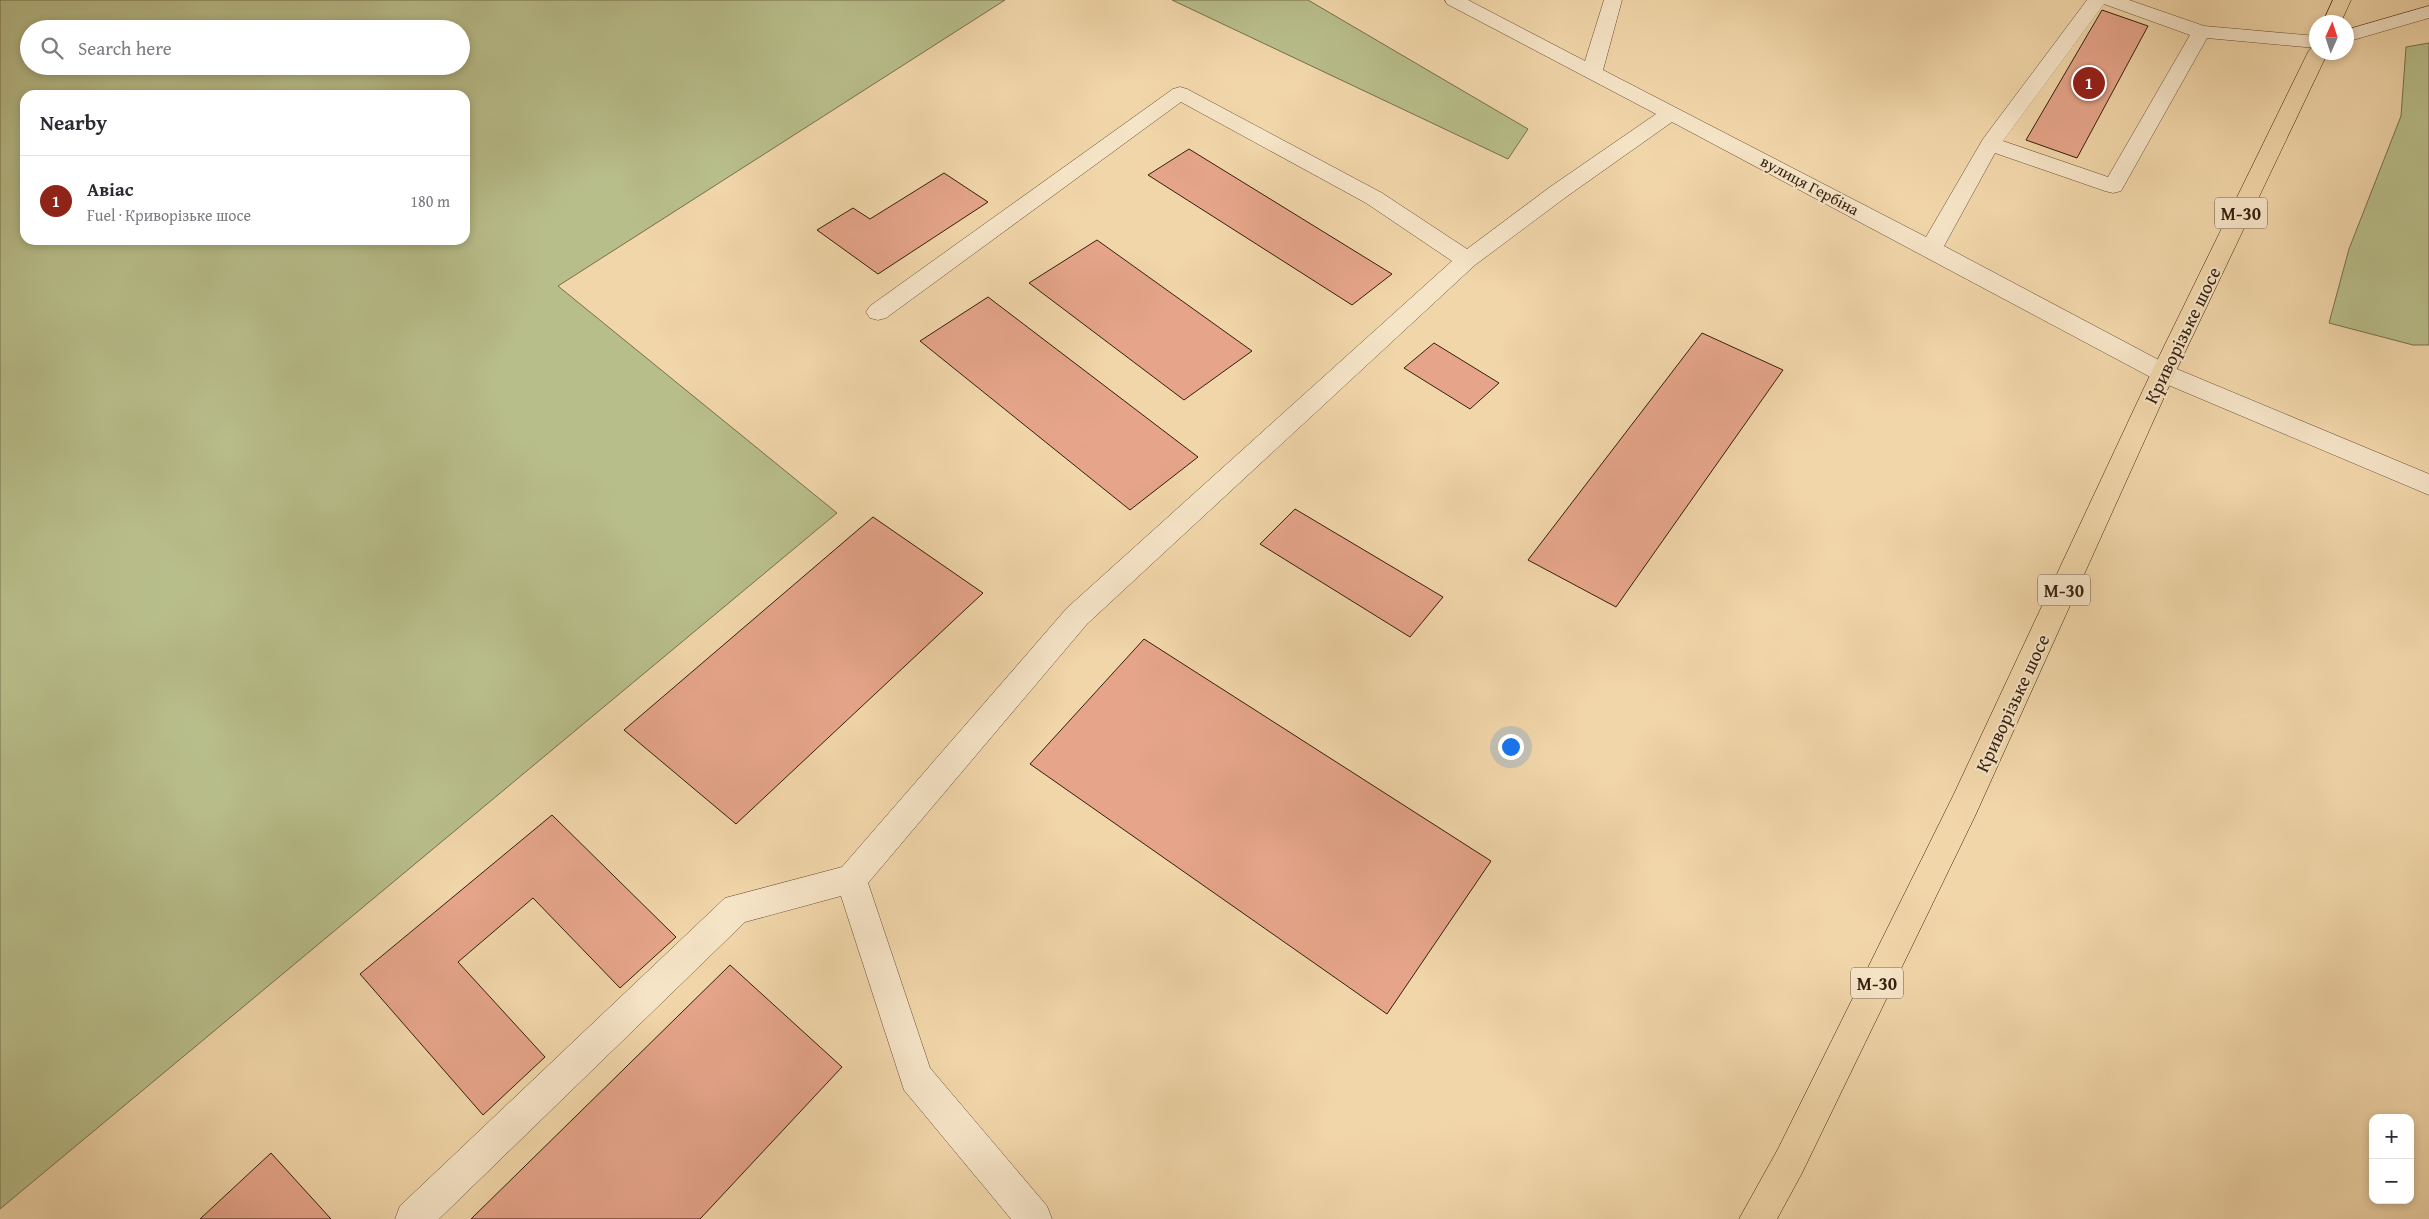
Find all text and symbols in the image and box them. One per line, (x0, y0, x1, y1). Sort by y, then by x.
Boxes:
north arrow (2309, 15, 2354, 60)
search box (20, 20, 470, 75)
icon: search (38, 34, 66, 62)
text: Search here (78, 34, 172, 62)
pin: 1 (2073, 64, 2105, 102)
text: Nearby (40, 107, 107, 138)
street label: вулиця Гербіна (1756, 149, 1864, 221)
text: Авіас (87, 175, 134, 203)
text: 1 (52, 189, 60, 213)
text: 180 m (410, 189, 450, 213)
road number: М-30 (2215, 198, 2267, 228)
text: Fuel · Криворізьке шосе (87, 203, 251, 227)
street label: Криворізьке шосе (2137, 262, 2227, 408)
road number: М-30 (2038, 574, 2090, 606)
street label: Криворізьке шосе (1968, 629, 2056, 777)
your location (1498, 734, 1524, 760)
road number: М-30 (1851, 968, 1903, 998)
map controls (2369, 1114, 2414, 1204)
button: + (2369, 1114, 2414, 1159)
button: − (2369, 1159, 2414, 1204)

